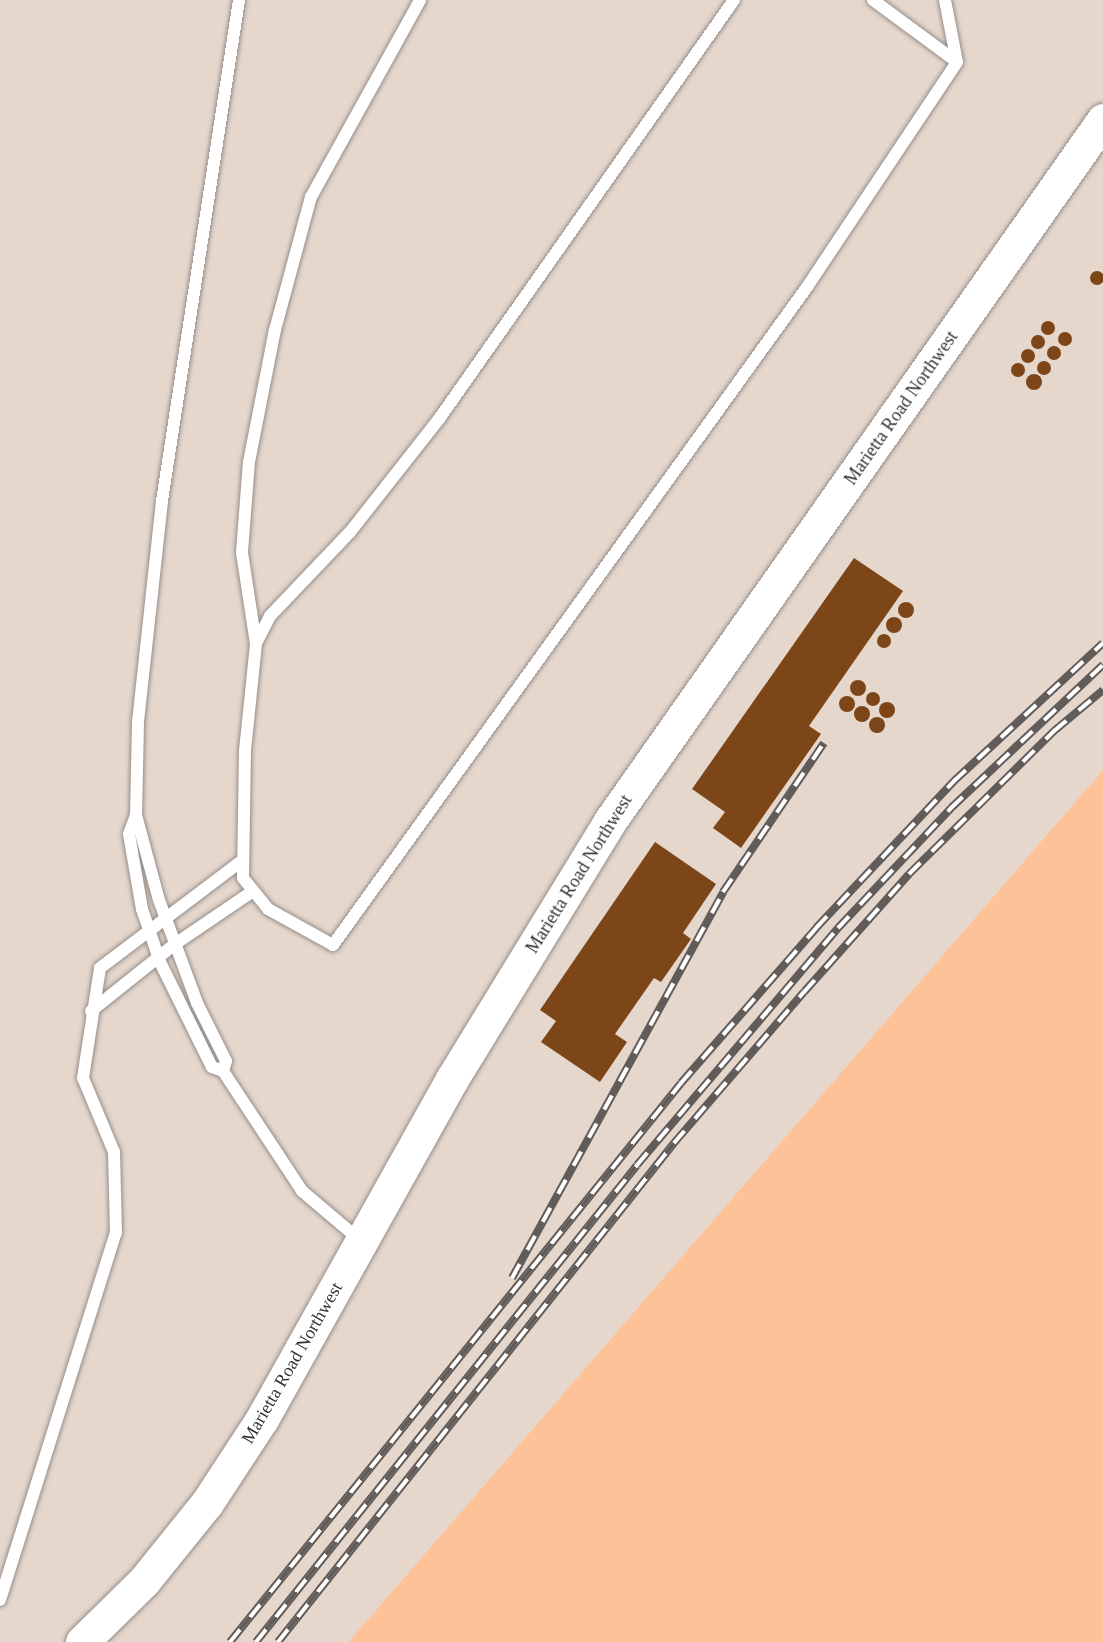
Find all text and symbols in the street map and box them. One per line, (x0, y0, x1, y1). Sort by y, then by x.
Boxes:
street label: Marietta Road Northwest (840, 327, 962, 489)
street label: Marietta Road Northwest (521, 791, 637, 957)
street label: Marietta Road Northwest (237, 1278, 347, 1448)

